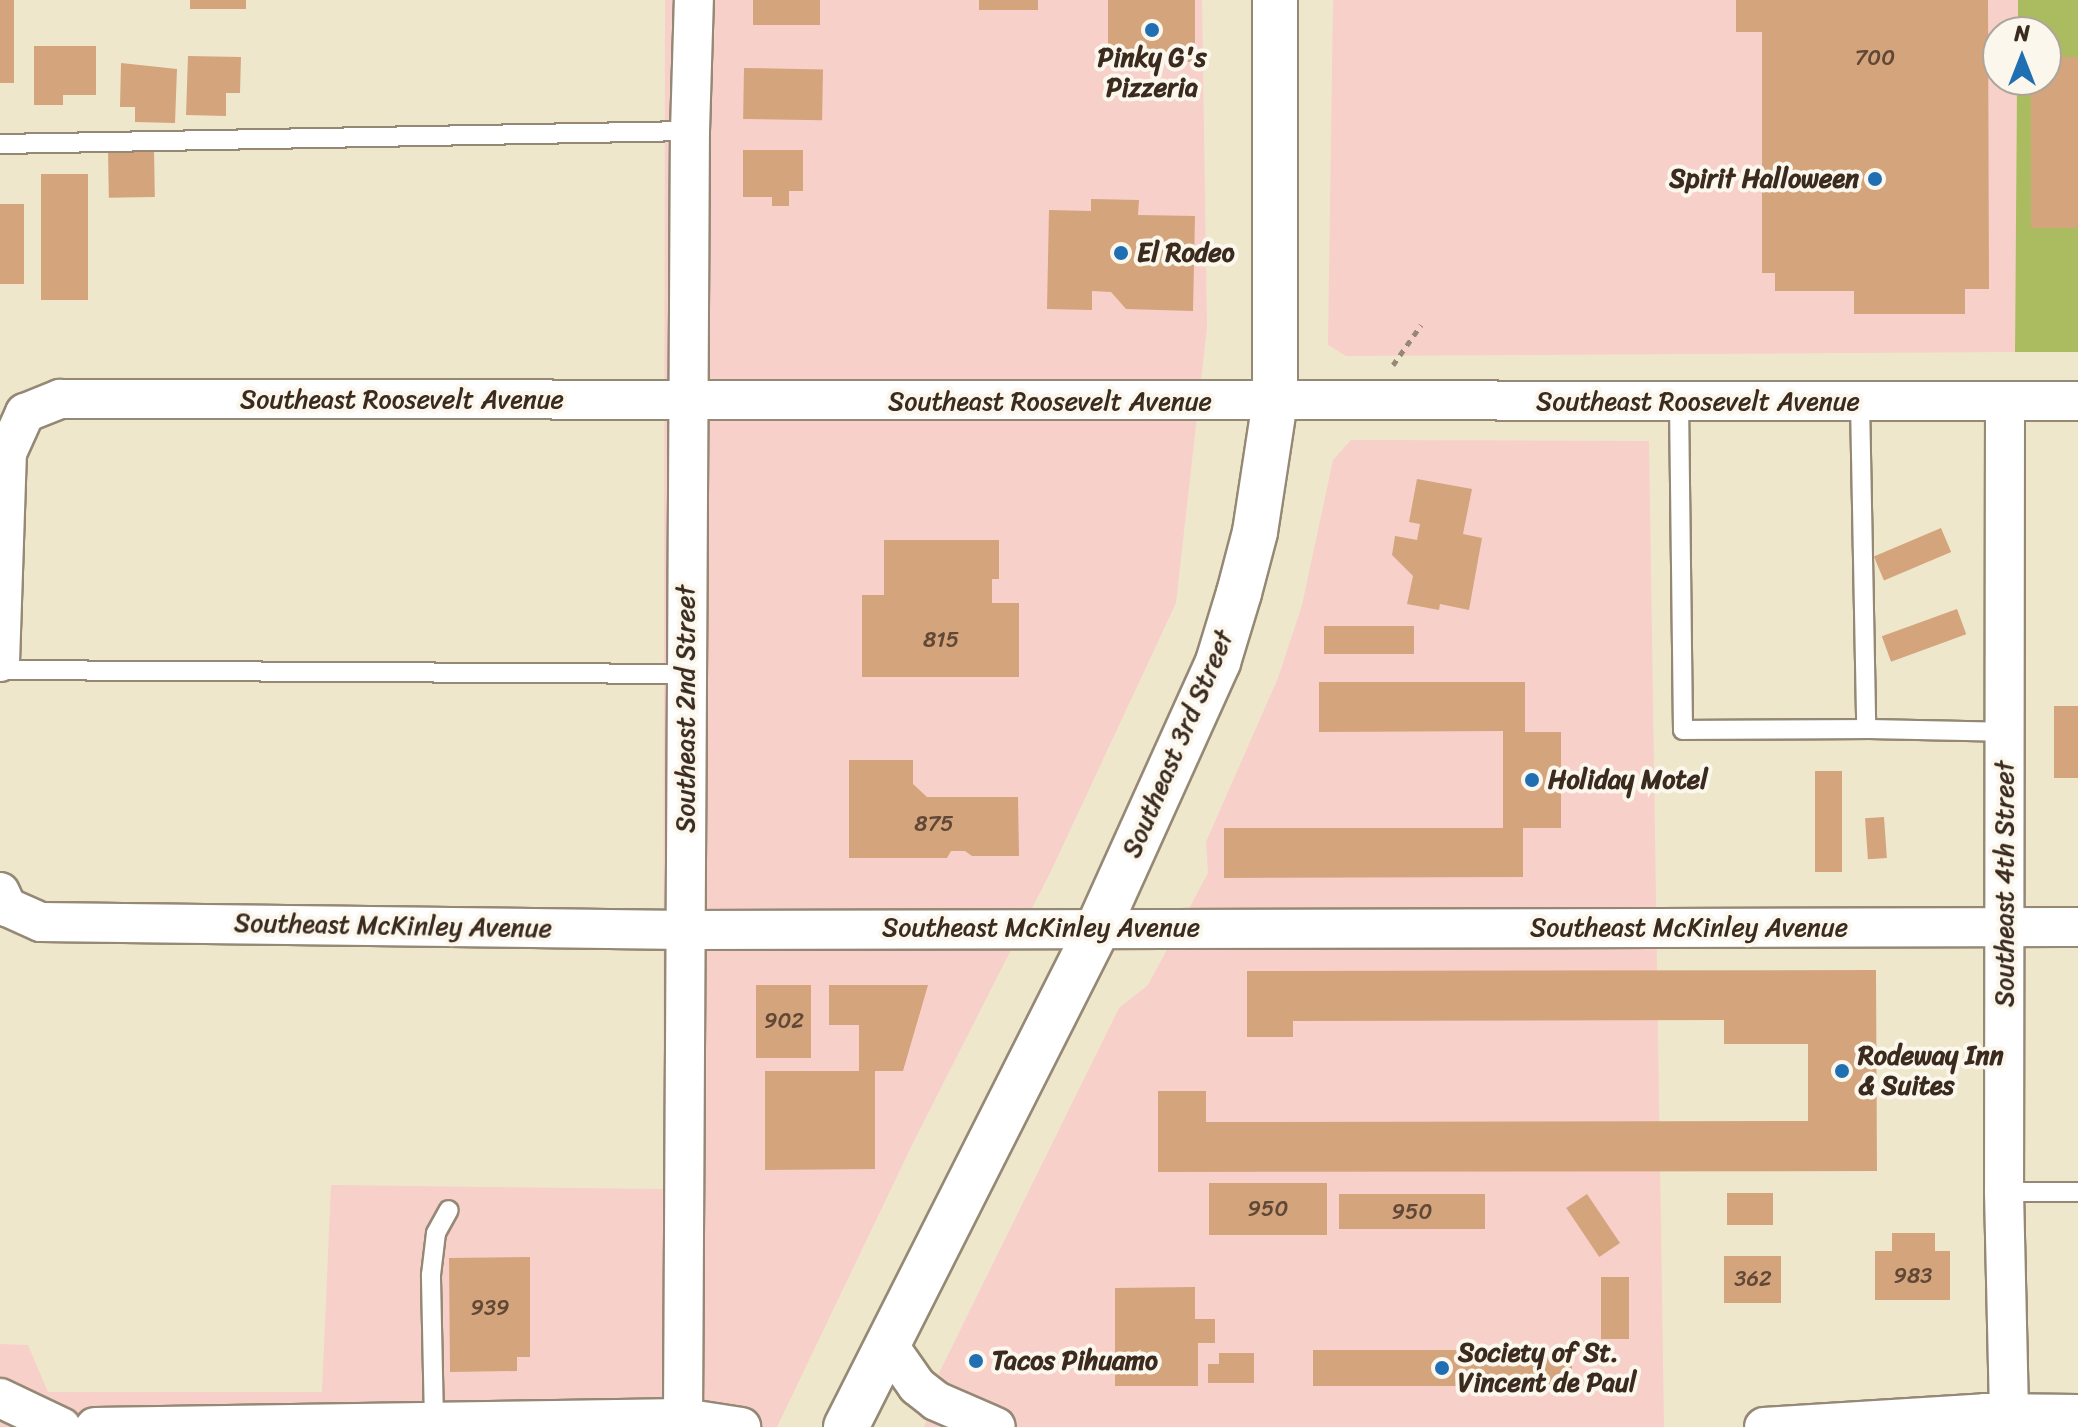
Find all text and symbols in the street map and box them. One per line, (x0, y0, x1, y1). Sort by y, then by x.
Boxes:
text: N (2014, 14, 2030, 53)
north arrow (1982, 16, 2062, 96)
marker: Pinky G's Pizzeria (1143, 21, 1161, 39)
place label: Pinky G's Pizzeria (1098, 42, 1206, 104)
house number: 700 (1855, 45, 1895, 71)
place label: Spirit Halloween (1669, 163, 1859, 195)
marker: Spirit Halloween (1866, 170, 1884, 188)
place label: El Rodeo (1137, 237, 1235, 269)
marker: El Rodeo (1112, 244, 1130, 262)
street label: Southeast Roosevelt Avenue (240, 384, 564, 416)
street label: Southeast Roosevelt Avenue (888, 386, 1212, 418)
street label: Southeast Roosevelt Avenue (1536, 386, 1860, 418)
street label: Southeast 2nd Street (670, 585, 702, 833)
street label: Southeast 3rd Street (1116, 626, 1240, 862)
house number: 815 (923, 627, 959, 653)
street label: Southeast 4th Street (1989, 761, 2021, 1007)
place label: Holiday Motel (1548, 764, 1708, 796)
marker: Holiday Motel (1523, 771, 1541, 789)
house number: 875 (914, 811, 954, 837)
street label: Southeast McKinley Avenue (234, 908, 552, 944)
street label: Southeast McKinley Avenue (882, 912, 1200, 944)
street label: Southeast McKinley Avenue (1530, 912, 1848, 944)
house number: 902 (764, 1008, 804, 1034)
place label: Rodeway Inn & Suites (1858, 1040, 2003, 1102)
marker: Rodeway Inn & Suites (1833, 1062, 1851, 1080)
house number: 950 (1248, 1196, 1288, 1222)
house number: 950 (1392, 1199, 1432, 1225)
house number: 983 (1894, 1263, 1932, 1289)
house number: 362 (1734, 1266, 1772, 1292)
house number: 939 (470, 1295, 510, 1321)
place label: Society of St. Vincent de Paul (1458, 1337, 1637, 1398)
place label: Tacos Pihuamo (992, 1345, 1159, 1377)
marker: Tacos Pihuamo (967, 1352, 985, 1370)
marker: Society of St. Vincent de Paul (1433, 1359, 1451, 1377)

